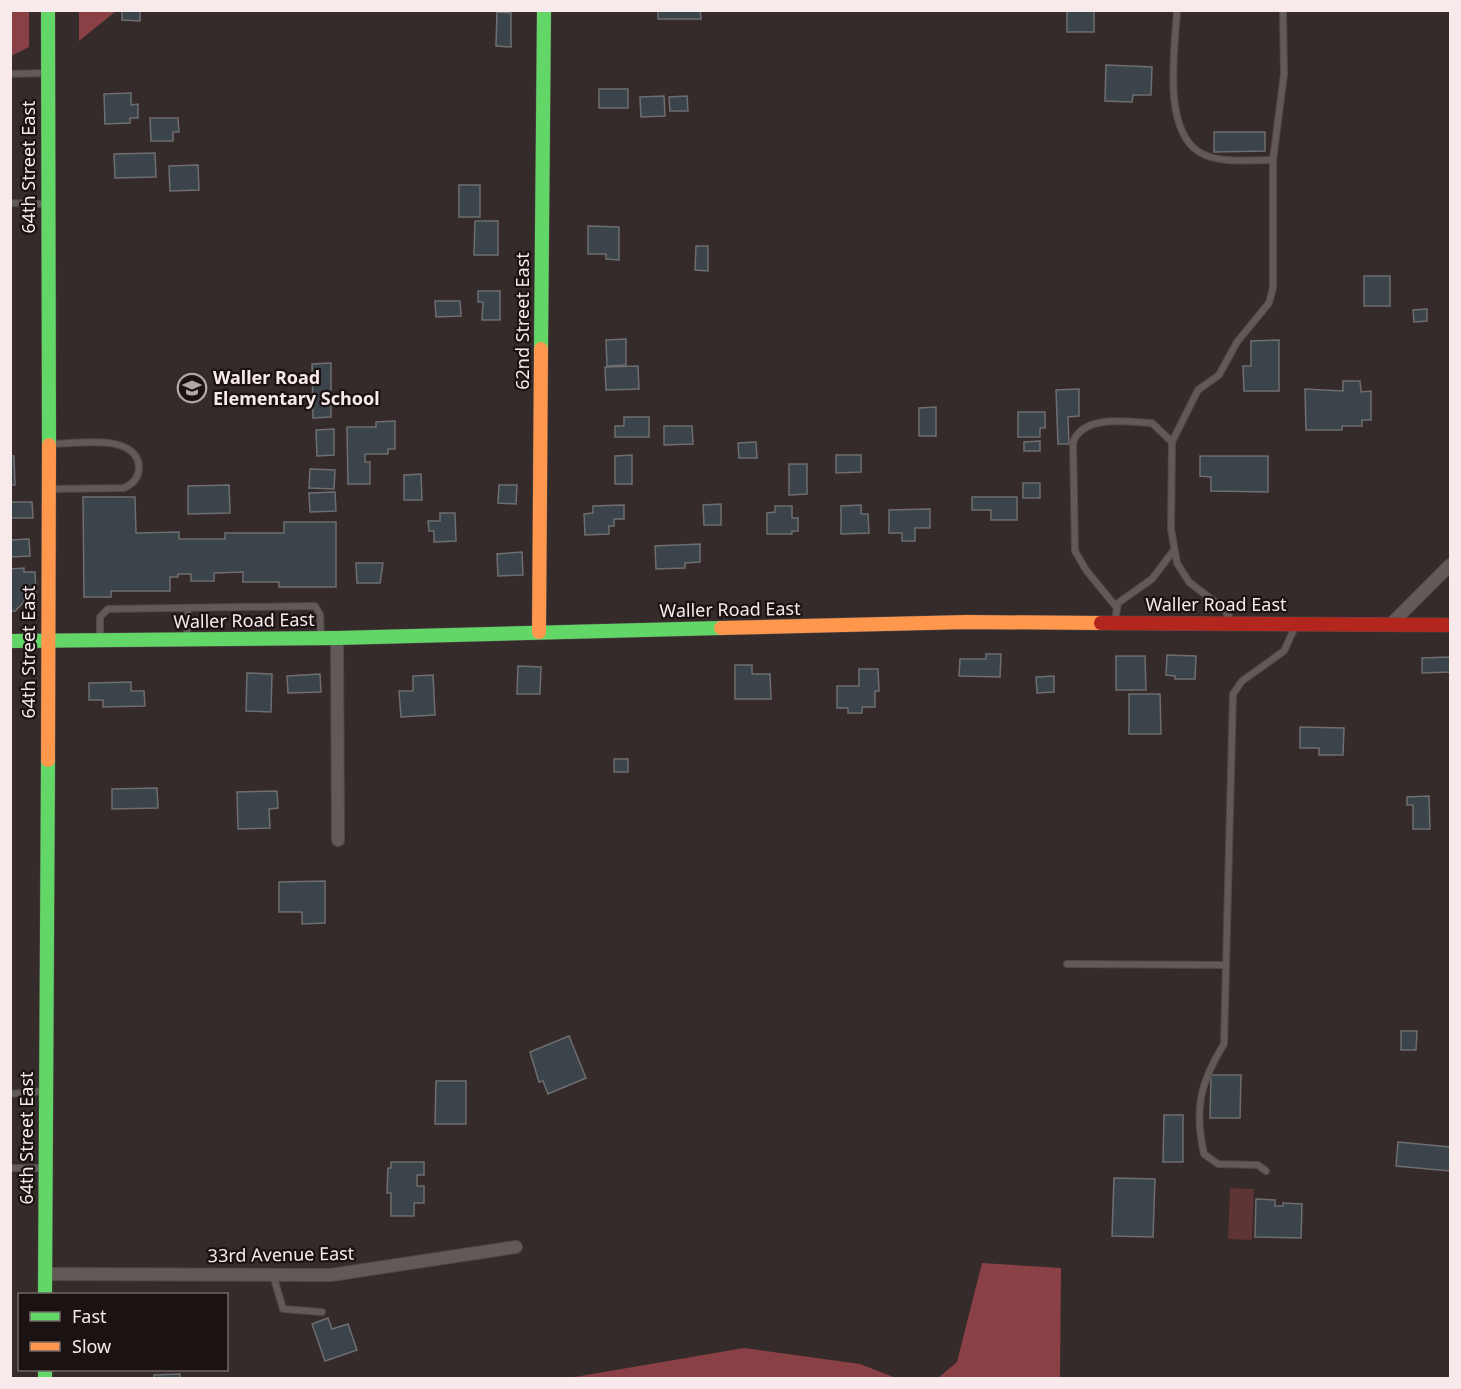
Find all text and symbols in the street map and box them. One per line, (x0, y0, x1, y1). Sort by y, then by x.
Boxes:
street label: 64th Street East (16, 100, 40, 234)
street label: 62nd Street East (510, 252, 534, 390)
place label: Waller Road Elementary School (213, 365, 380, 410)
school or university icon: Waller Road Elementary School (176, 372, 208, 404)
street label: 64th Street East (16, 585, 40, 719)
street label: Waller Road East (1145, 592, 1287, 616)
street label: Waller Road East (659, 596, 801, 622)
street label: Waller Road East (173, 607, 315, 633)
street label: 64th Street East (14, 1071, 38, 1205)
street label: 33rd Avenue East (208, 1241, 355, 1267)
legend (18, 1293, 228, 1371)
text: Fast (72, 1304, 107, 1328)
text: Slow (72, 1334, 111, 1358)

